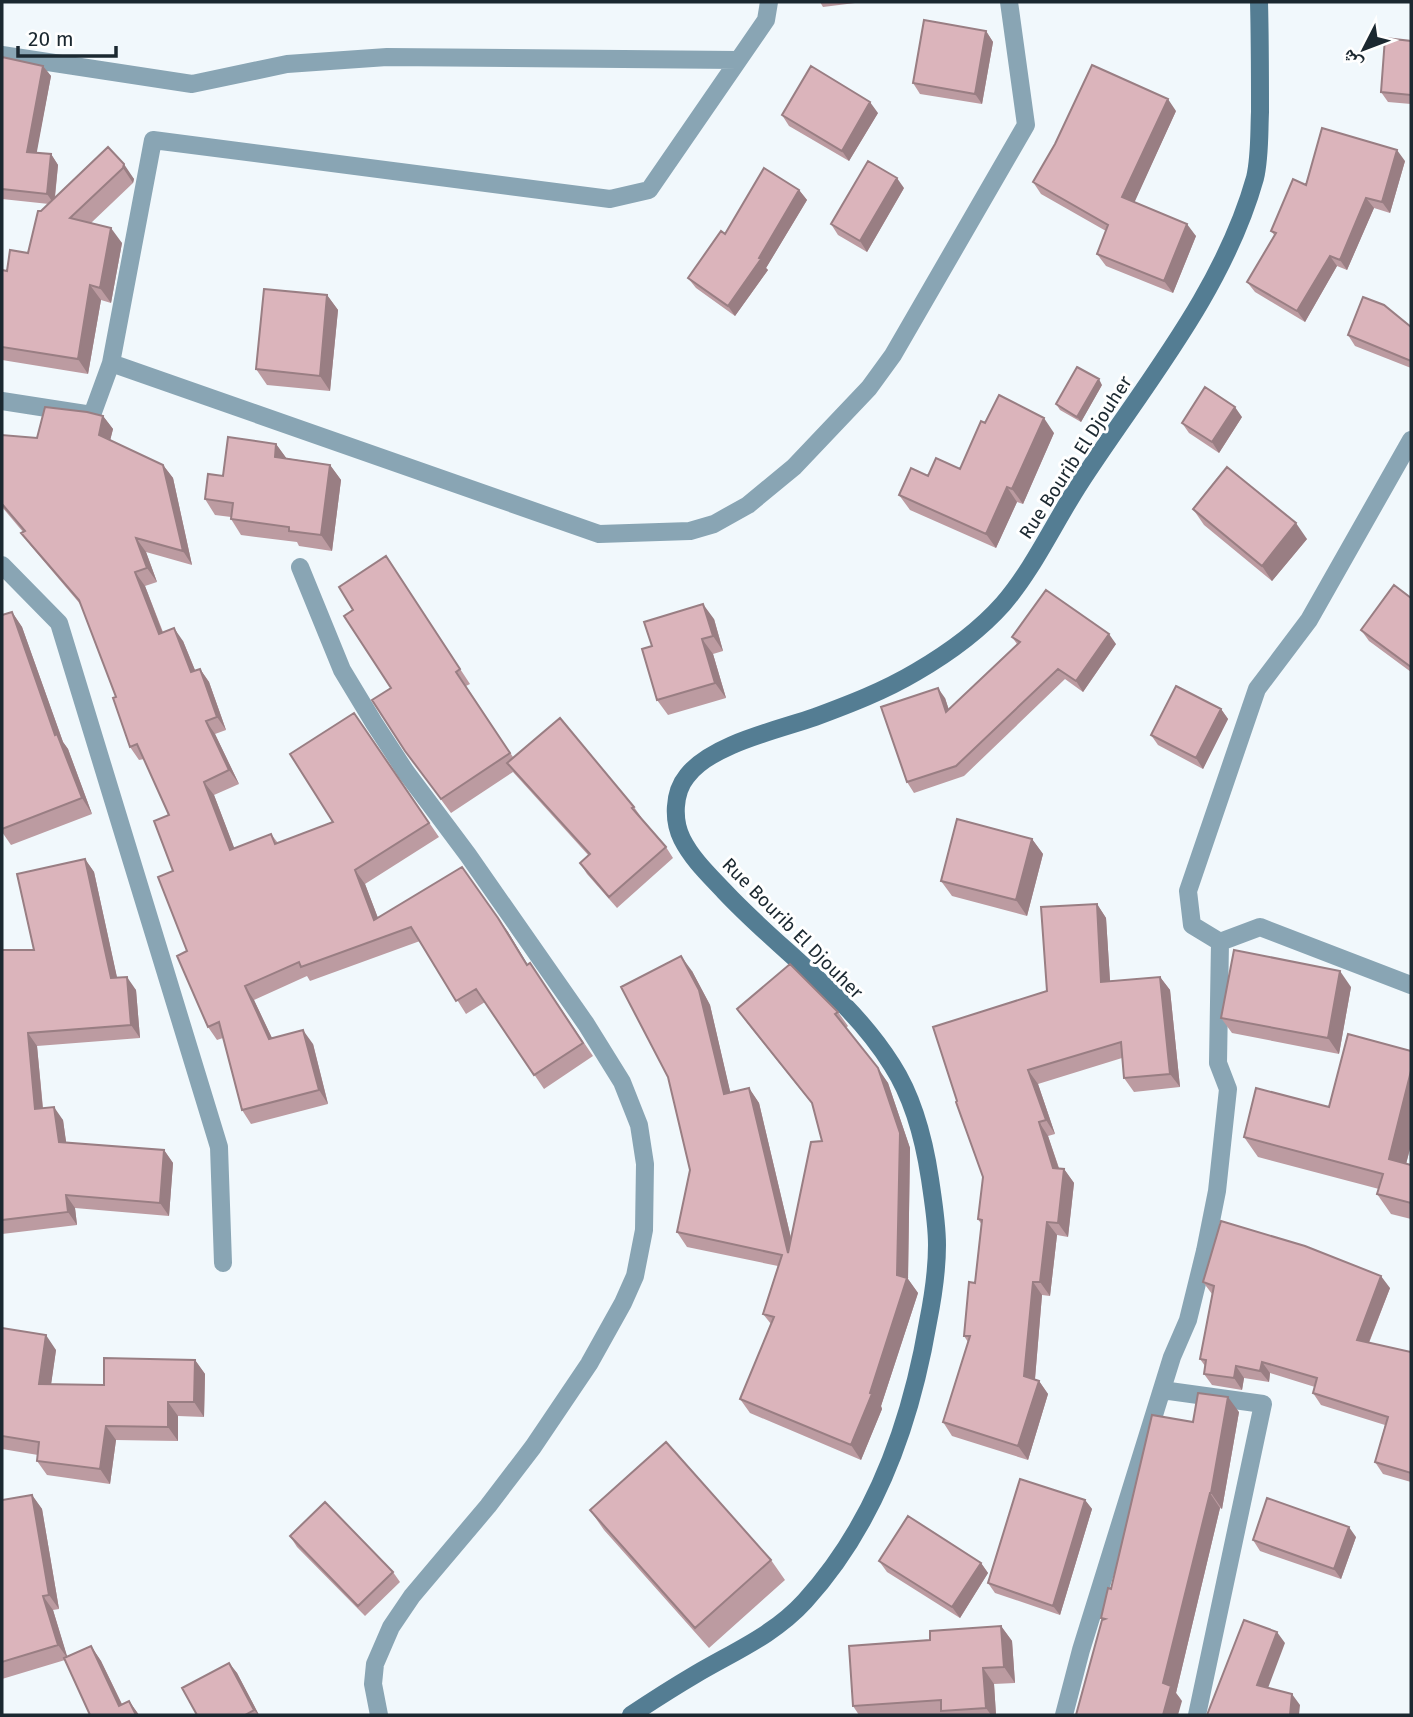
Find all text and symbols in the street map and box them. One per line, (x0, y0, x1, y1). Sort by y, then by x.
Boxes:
scale bar (18, 14, 116, 58)
north arrow (1329, 14, 1399, 84)
text: 20 m (28, 26, 74, 52)
text: ش (1336, 45, 1367, 75)
street label: Rue Bourib El Djouher (1014, 371, 1137, 543)
street label: Rue Bourib El Djouher (717, 853, 868, 1004)

